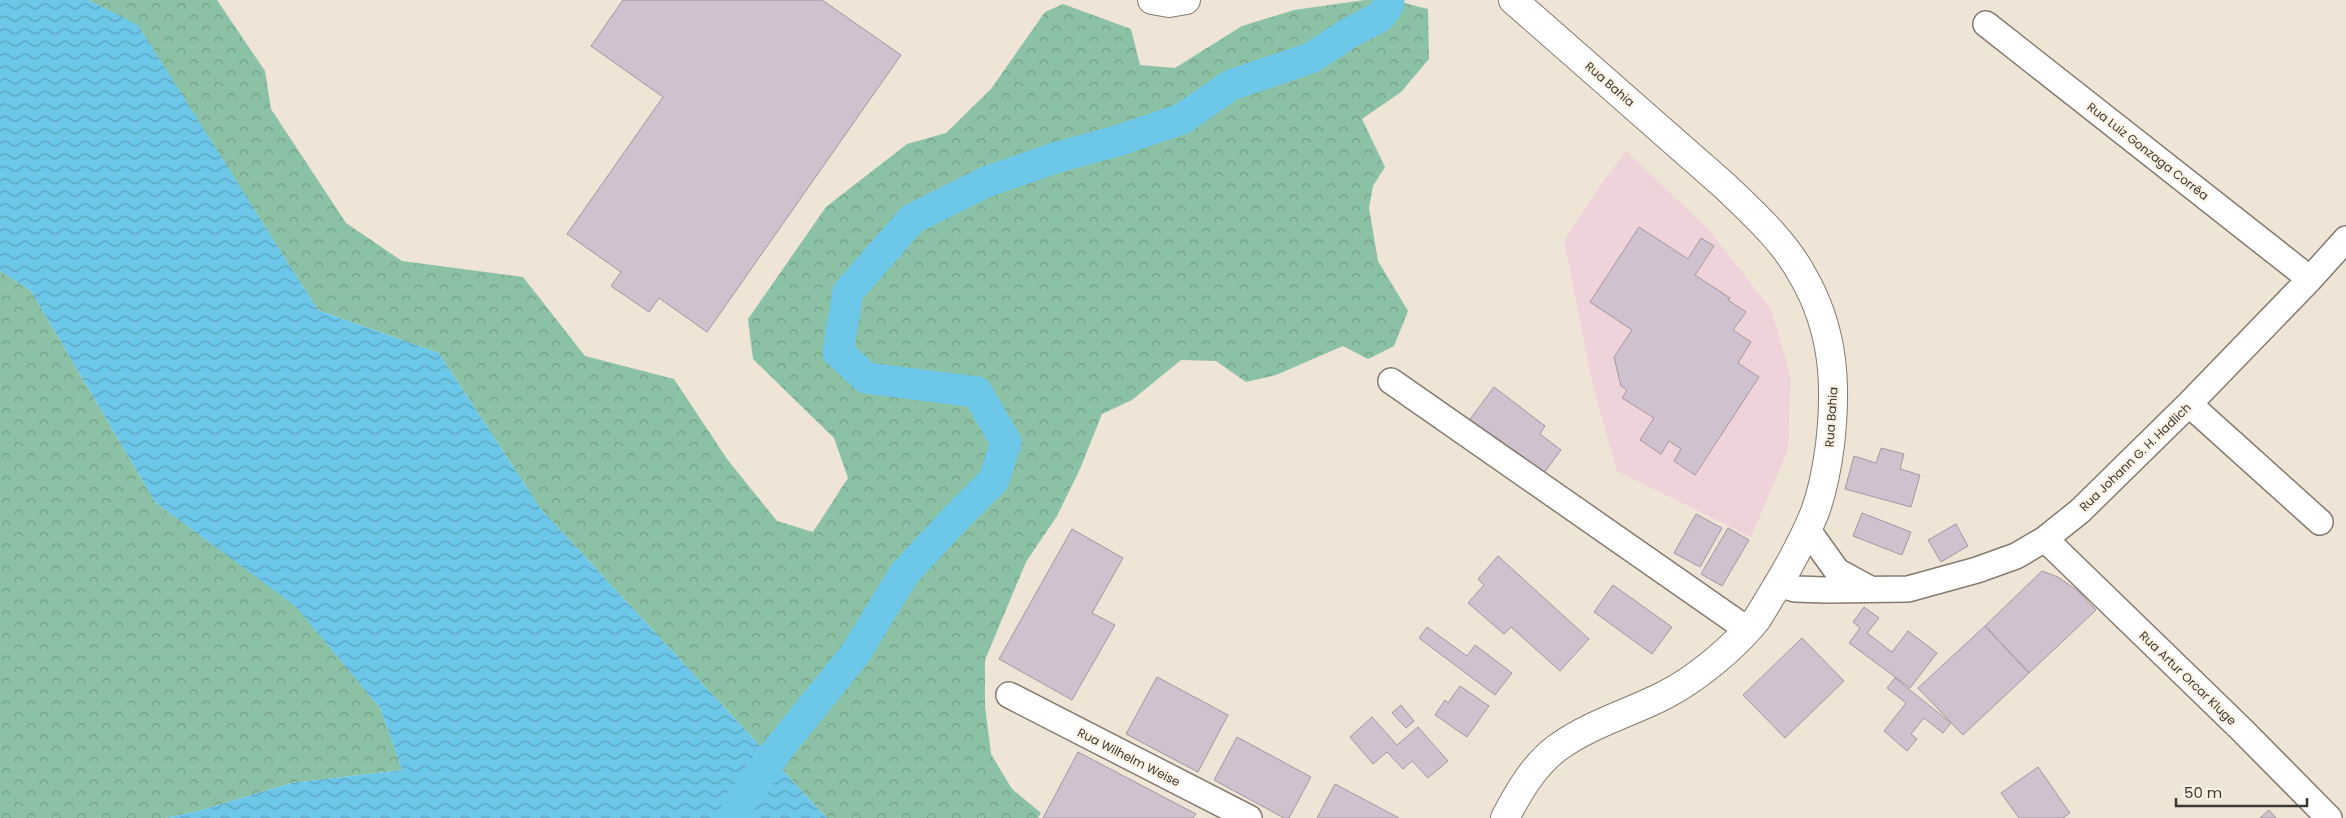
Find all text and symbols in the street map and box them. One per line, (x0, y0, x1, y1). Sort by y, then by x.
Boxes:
street label: Rua Bahia (1582, 58, 1638, 110)
street label: Rua Luiz Gonzaga Corrêa (2084, 98, 2212, 204)
street label: Rua Bahia (1820, 386, 1842, 448)
street label: Rua Johann G. H. Hadlich (2075, 399, 2195, 515)
street label: Rua Artur Orcar Kluge (2136, 627, 2240, 729)
street label: Rua Wilhelm Weise (1075, 724, 1183, 790)
scale bar (2176, 776, 2307, 808)
text: 50 m (2184, 782, 2222, 803)

